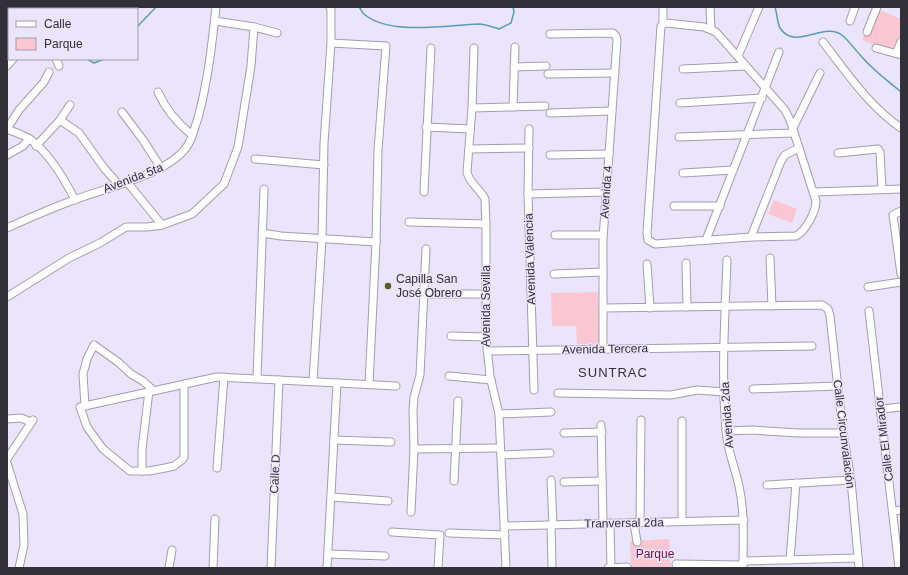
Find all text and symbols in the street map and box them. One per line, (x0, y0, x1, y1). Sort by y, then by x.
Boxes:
legend (8, 8, 138, 60)
text: Calle (44, 17, 72, 31)
text: Parque (44, 37, 83, 51)
street label: Avenida 5ta (101, 160, 165, 196)
street label: Avenida 4 (597, 165, 615, 219)
street label: Avenida Valencia (521, 213, 539, 305)
street label: Avenida Sevilla (479, 265, 493, 347)
place label: Capilla San José Obrero (396, 272, 462, 300)
marker: Capilla San José Obrero (383, 281, 393, 291)
street label: Avenida Tercera (562, 341, 649, 357)
district label: SUNTRAC (578, 365, 648, 380)
street label: Calle Circunvalación (830, 379, 858, 489)
street label: Avenida 2da (718, 381, 736, 449)
street label: Calle El Mirador (872, 396, 896, 482)
street label: Calle D (267, 454, 283, 494)
street label: Tranversal 2da (584, 515, 664, 531)
park label: Parque (636, 547, 675, 561)

